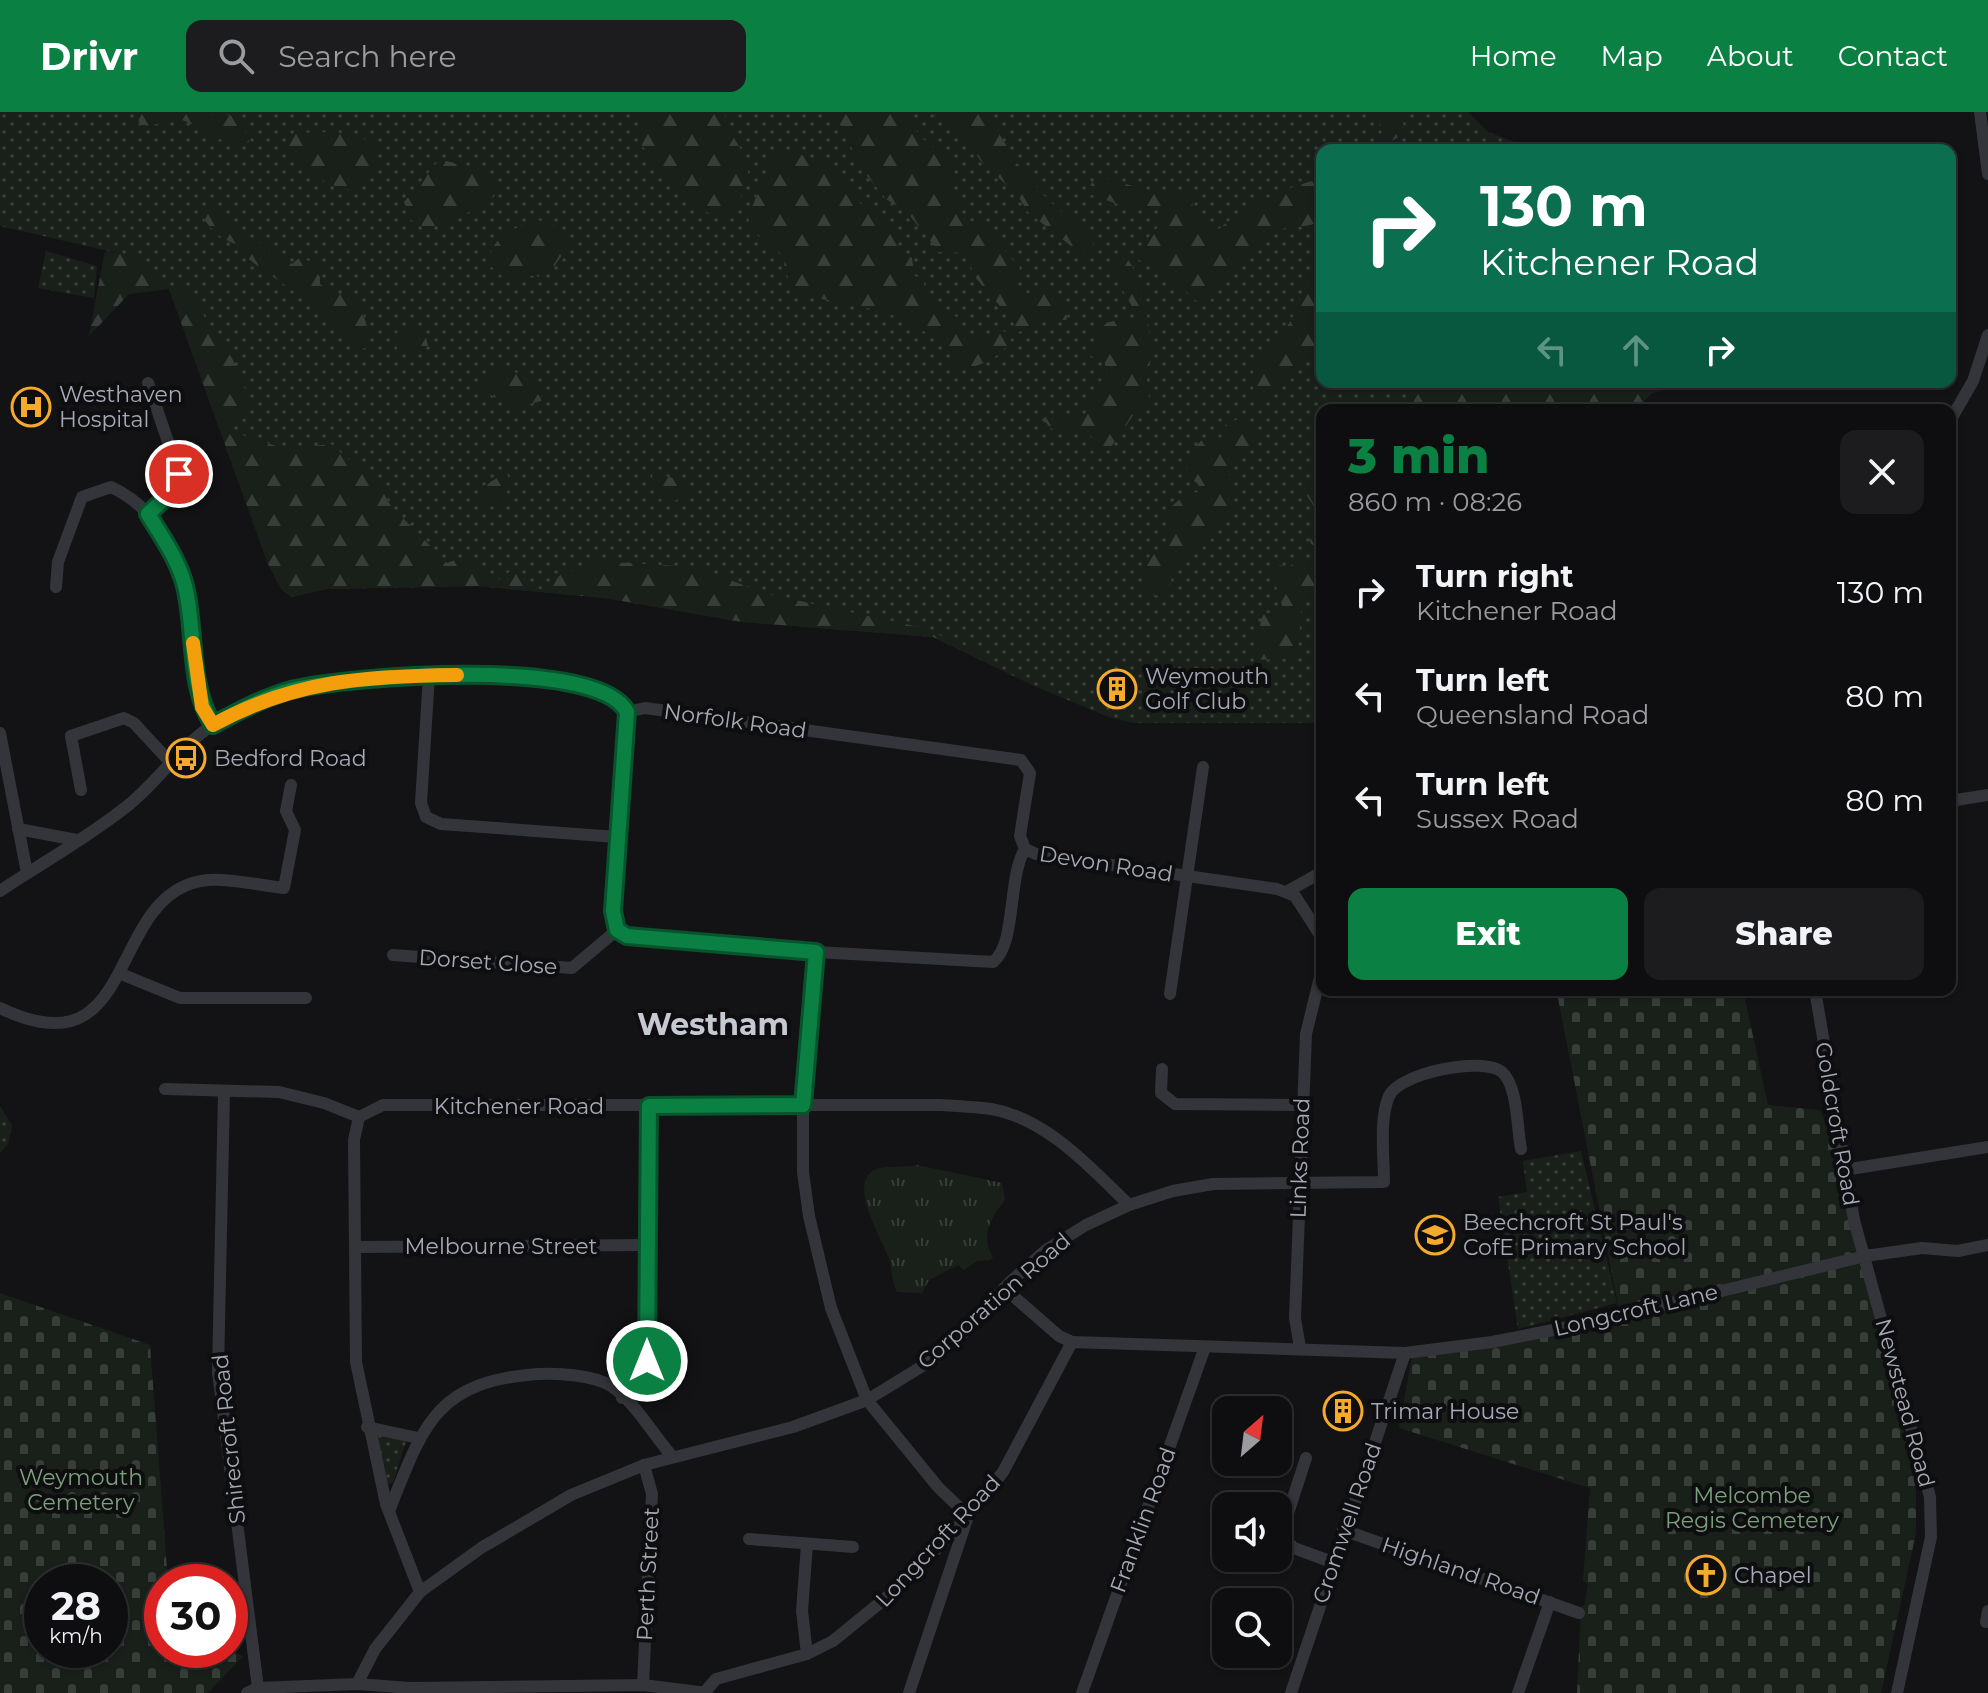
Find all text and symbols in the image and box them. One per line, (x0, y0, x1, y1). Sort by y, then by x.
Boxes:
search box (186, 20, 746, 92)
text: Drivr (40, 33, 138, 80)
icon: search (214, 34, 258, 78)
text: Search here (278, 38, 457, 75)
text: Home (1470, 39, 1557, 73)
text: Map (1601, 39, 1663, 73)
text: About (1707, 39, 1794, 73)
text: Contact (1838, 39, 1948, 73)
text: 130 m (1480, 172, 1648, 240)
icon: right (1348, 176, 1452, 280)
text: Kitchener Road (1480, 240, 1759, 284)
icon: left (1530, 328, 1574, 372)
icon: ahead (1614, 328, 1658, 372)
icon: right (1698, 328, 1742, 372)
place label: Westhaven Hospital (59, 381, 183, 433)
hospital icon: Westhaven Hospital (10, 386, 52, 428)
text: 3 min (1348, 427, 1490, 485)
button: close (1840, 430, 1924, 514)
pin (145, 440, 213, 508)
icon: arrive (157, 452, 201, 496)
text: 860 m · 08:26 (1348, 486, 1522, 518)
text: Turn right (1416, 558, 1573, 595)
icon: right (1348, 570, 1392, 614)
text: 130 m (1837, 574, 1924, 611)
text: Kitchener Road (1416, 595, 1618, 627)
text: Turn left (1416, 662, 1549, 699)
place label: Weymouth Golf Club (1145, 663, 1269, 715)
building icon: Weymouth Golf Club (1096, 668, 1138, 710)
icon: left (1348, 674, 1392, 718)
text: 80 m (1845, 678, 1924, 715)
street label: Norfolk Road (662, 698, 808, 744)
text: Queensland Road (1416, 699, 1649, 731)
bus stop icon: Bedford Road (165, 737, 207, 779)
place label: Bedford Road (214, 745, 367, 772)
text: Turn left (1416, 766, 1549, 803)
icon: left (1348, 778, 1392, 822)
text: 80 m (1845, 782, 1924, 819)
text: Sussex Road (1416, 803, 1579, 835)
street label: Devon Road (1037, 840, 1175, 888)
button: Exit (1348, 888, 1628, 980)
button: Share (1644, 888, 1924, 980)
street label: Dorset Close (418, 944, 558, 980)
district label: Westham (637, 1006, 789, 1043)
street label: Goldcroft Road (1809, 1040, 1865, 1208)
street label: Kitchener Road (434, 1093, 604, 1120)
street label: Links Road (1284, 1097, 1316, 1219)
place label: Beechcroft St Paul's CofE Primary School (1463, 1209, 1687, 1261)
school or university icon: Beechcroft St Paul's CofE Primary School (1414, 1214, 1456, 1256)
street label: Corporation Road (912, 1227, 1076, 1375)
street label: Melbourne Street (405, 1233, 597, 1260)
street label: Longcroft Lane (1551, 1278, 1721, 1342)
street label: Newstead Road (1869, 1316, 1941, 1490)
position arrow (605, 1319, 689, 1403)
street label: Shirecroft Road (207, 1353, 251, 1525)
building icon: Trimar House (1322, 1390, 1364, 1432)
north arrow (1212, 1396, 1292, 1476)
map controls (1212, 1396, 1292, 1668)
place label: Trimar House (1371, 1398, 1519, 1425)
street label: Cromwell Road (1307, 1439, 1387, 1607)
street label: Franklin Road (1104, 1444, 1182, 1596)
park label: Weymouth Cemetery (19, 1464, 143, 1516)
street label: Longcroft Road (870, 1469, 1006, 1613)
park label: Melcombe Regis Cemetery (1665, 1482, 1839, 1534)
button: sound (1212, 1492, 1292, 1572)
street label: Perth Street (631, 1506, 665, 1642)
street label: Highland Road (1378, 1531, 1544, 1611)
church icon: Chapel (1685, 1554, 1727, 1596)
place label: Chapel (1734, 1562, 1812, 1589)
speed limit sign: 30 (144, 1564, 248, 1668)
text: 28 (51, 1581, 101, 1630)
button: search (1212, 1588, 1292, 1668)
text: km/h (49, 1624, 103, 1648)

